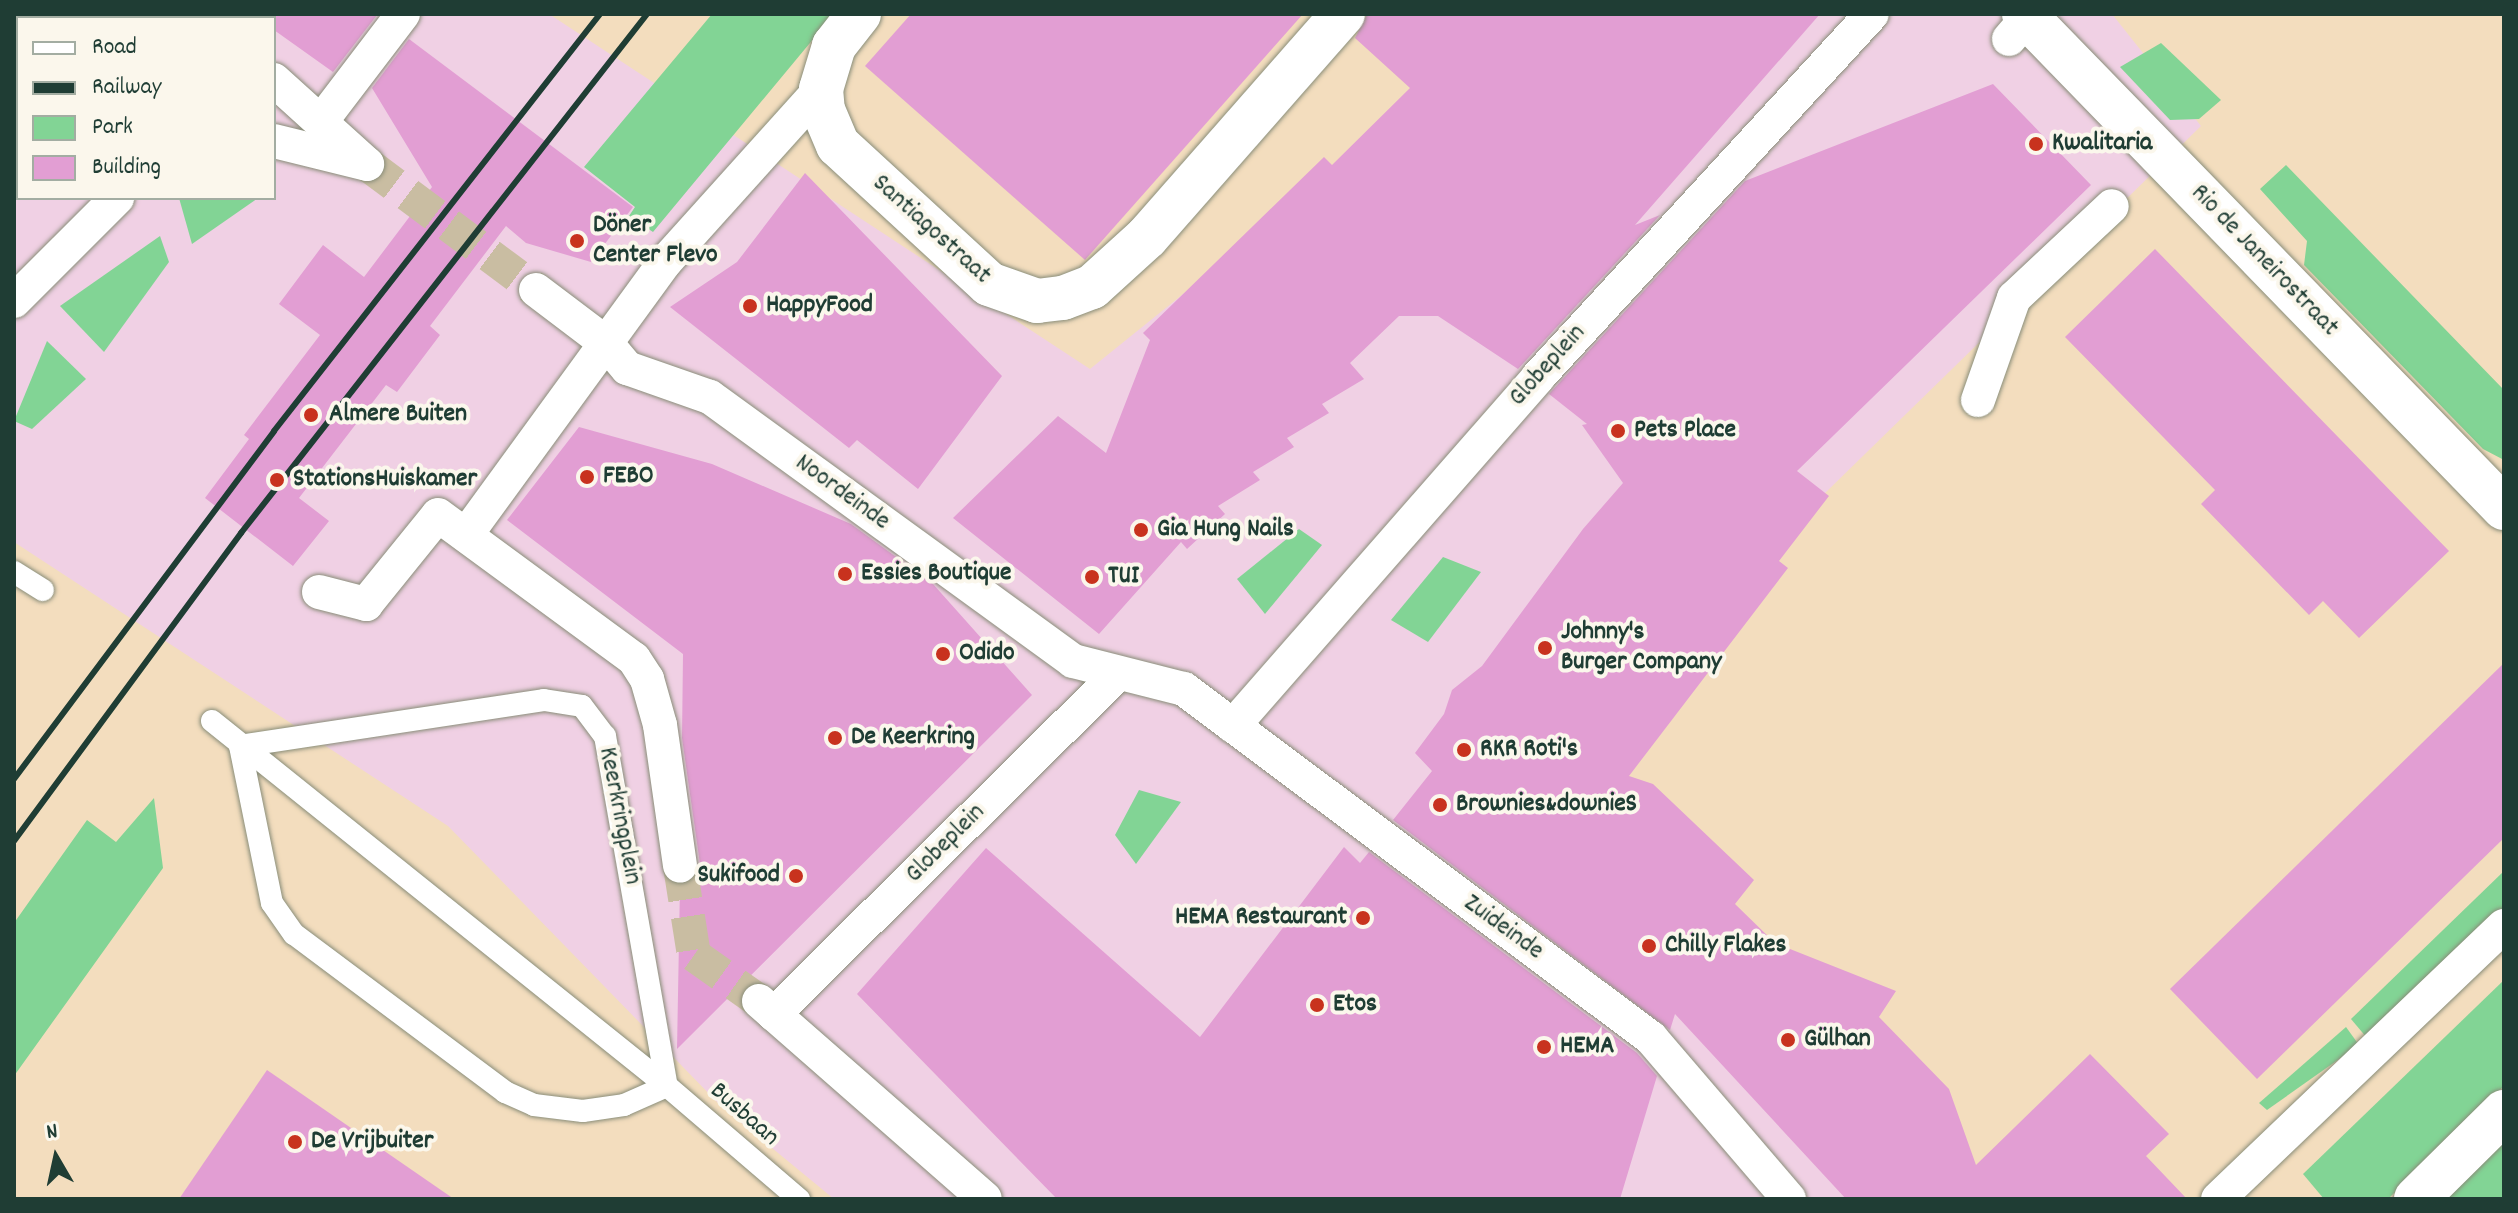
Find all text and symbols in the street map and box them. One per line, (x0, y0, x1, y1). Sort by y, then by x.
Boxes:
legend (16, 16, 276, 200)
text: Road (92, 31, 137, 65)
text: Railway (92, 71, 161, 105)
text: Park (92, 111, 133, 145)
place label: Kwalitaria (2052, 128, 2152, 160)
marker: Kwalitaria (2027, 135, 2045, 153)
text: Building (92, 151, 161, 185)
street label: Santiagostraat (865, 168, 997, 292)
street label: Rio de Janeirostraat (2183, 178, 2345, 344)
place label: Döner Center Flevo (593, 210, 718, 272)
marker: Döner Center Flevo (568, 232, 586, 250)
place label: HappyFood (766, 290, 873, 322)
marker: HappyFood (741, 297, 759, 315)
street label: Globeplein (1503, 318, 1593, 414)
place label: Almere Buiten (329, 399, 467, 431)
marker: Almere Buiten (300, 404, 322, 426)
place label: Pets Place (1634, 415, 1736, 447)
marker: Pets Place (1609, 422, 1627, 440)
street label: Noordeinde (788, 448, 896, 538)
place label: FEBO (603, 461, 654, 493)
place label: StationsHuiskamer (293, 464, 477, 496)
marker: FEBO (578, 468, 596, 486)
marker: StationsHuiskamer (268, 471, 286, 489)
place label: Gia Hung Nails (1157, 514, 1294, 546)
marker: Gia Hung Nails (1132, 521, 1150, 539)
place label: Essies Boutique (861, 558, 1011, 590)
place label: TUI (1108, 561, 1139, 593)
marker: Essies Boutique (836, 565, 854, 583)
marker: TUI (1083, 568, 1101, 586)
place label: Johnny's Burger Company (1561, 617, 1722, 678)
place label: Odido (959, 638, 1015, 670)
marker: Johnny's Burger Company (1536, 639, 1554, 657)
marker: Odido (934, 645, 952, 663)
place label: De Keerkring (851, 722, 975, 754)
marker: De Keerkring (826, 729, 844, 747)
place label: RKR Roti's (1480, 734, 1578, 766)
marker: RKR Roti's (1455, 741, 1473, 759)
street label: Keerkringplein (590, 745, 648, 887)
place label: Brownies&downieS (1456, 789, 1637, 821)
marker: Brownies&downieS (1431, 796, 1449, 814)
street label: Globeplein (900, 798, 992, 890)
place label: Sukifood (697, 860, 780, 892)
marker: Sukifood (787, 867, 805, 885)
street label: Zuideinde (1457, 888, 1549, 968)
place label: HEMA Restaurant (1175, 902, 1347, 934)
marker: HEMA Restaurant (1354, 909, 1372, 927)
place label: Chilly Flakes (1665, 930, 1786, 962)
marker: Chilly Flakes (1640, 937, 1658, 955)
place label: Etos (1333, 989, 1377, 1021)
marker: Etos (1308, 996, 1326, 1014)
place label: Gülhan (1804, 1024, 1871, 1056)
place label: HEMA (1560, 1031, 1615, 1063)
marker: Gülhan (1779, 1031, 1797, 1049)
marker: HEMA (1535, 1038, 1553, 1056)
street label: Busbaan (703, 1076, 785, 1154)
north arrow (16, 1117, 96, 1197)
text: N (44, 1117, 60, 1149)
place label: De Vrijbuiter (311, 1126, 433, 1158)
marker: De Vrijbuiter (286, 1133, 304, 1151)

